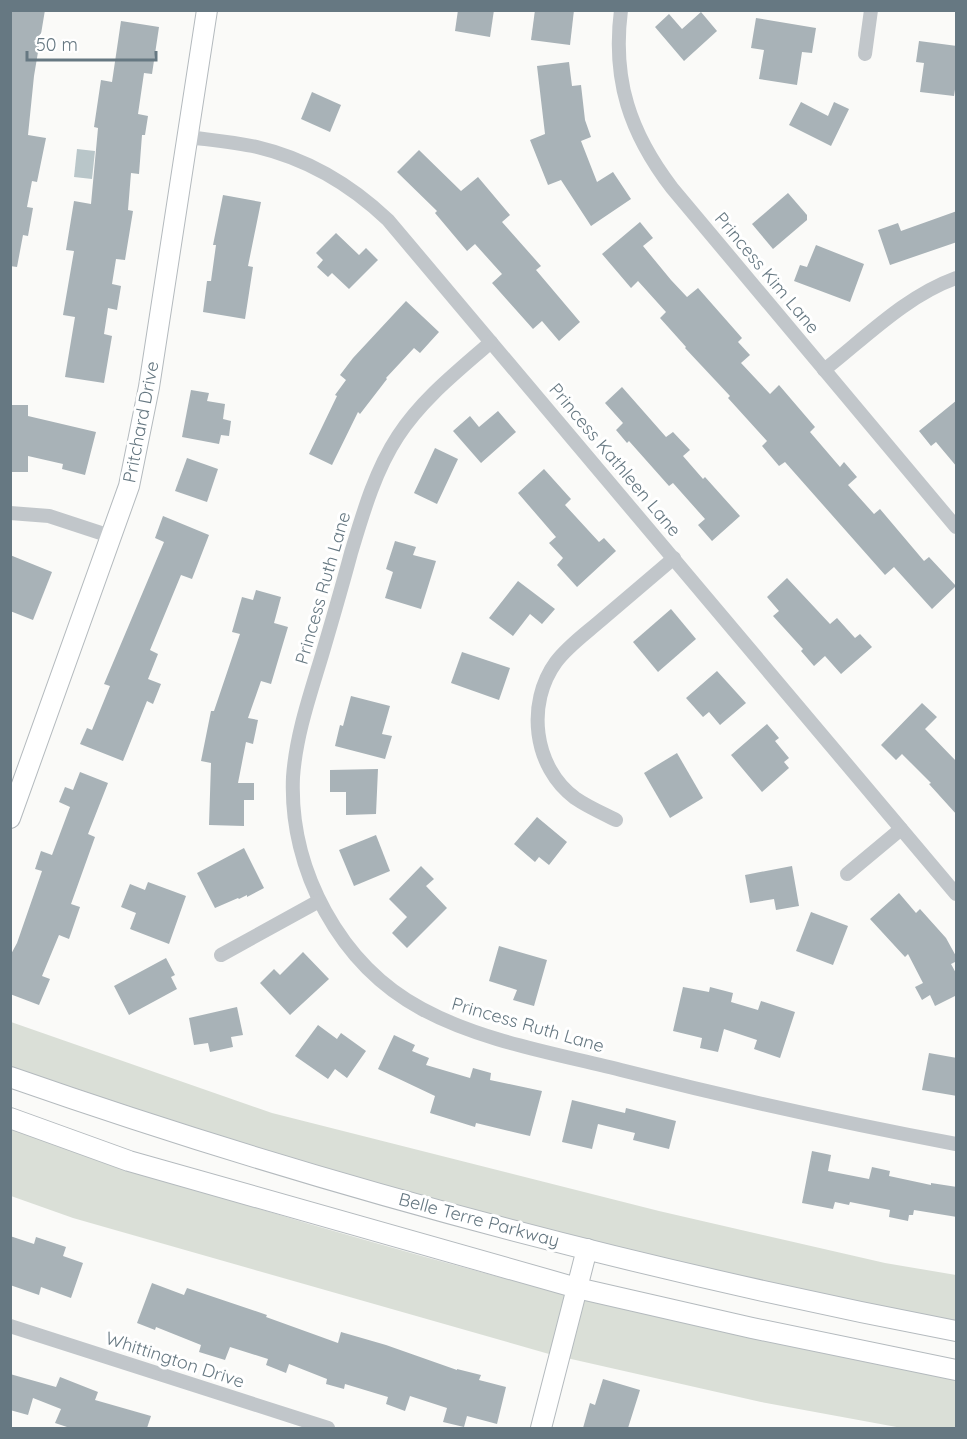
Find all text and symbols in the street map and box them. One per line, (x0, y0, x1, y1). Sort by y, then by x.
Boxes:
scale bar (27, 24, 156, 62)
text: 50 m (36, 33, 78, 56)
street label: Princess Kim Lane (710, 207, 825, 338)
street label: Pritchard Drive (117, 359, 164, 485)
street label: Princess Kathleen Lane (544, 378, 686, 541)
street label: Princess Ruth Lane (290, 509, 355, 667)
street label: Princess Ruth Lane (449, 992, 607, 1057)
street label: Belle Terre Parkway (396, 1187, 562, 1252)
street label: Whittington Drive (103, 1326, 248, 1393)

